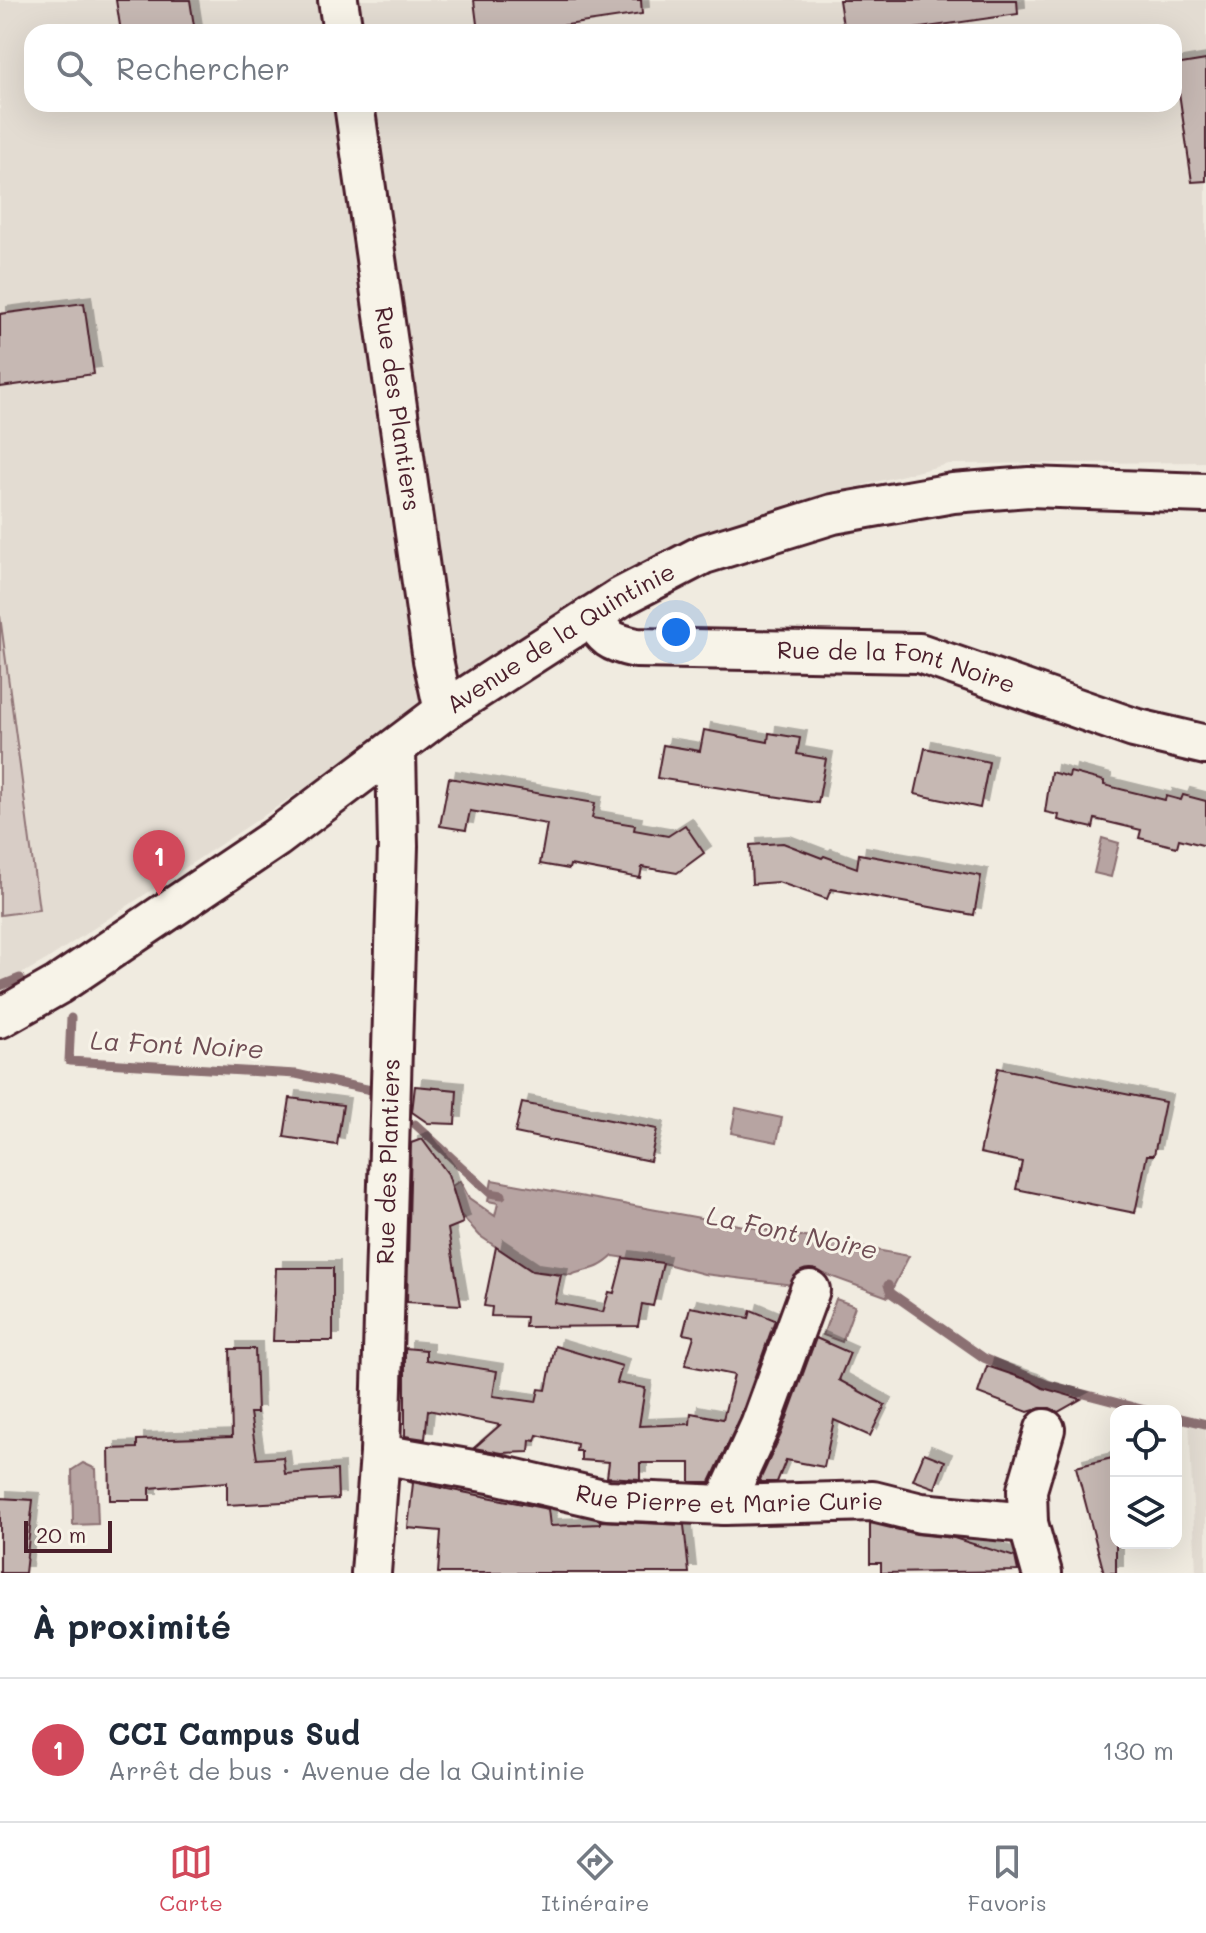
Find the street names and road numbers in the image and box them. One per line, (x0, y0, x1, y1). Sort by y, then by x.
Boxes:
street label: Rue des Plantiers (369, 305, 429, 513)
street label: Avenue de la Quintinie (440, 555, 680, 719)
street label: Rue de la Font Noire (777, 633, 1020, 699)
street label: Rue des Plantiers (369, 1058, 406, 1265)
street label: Rue Pierre et Marie Curie (573, 1476, 887, 1519)

